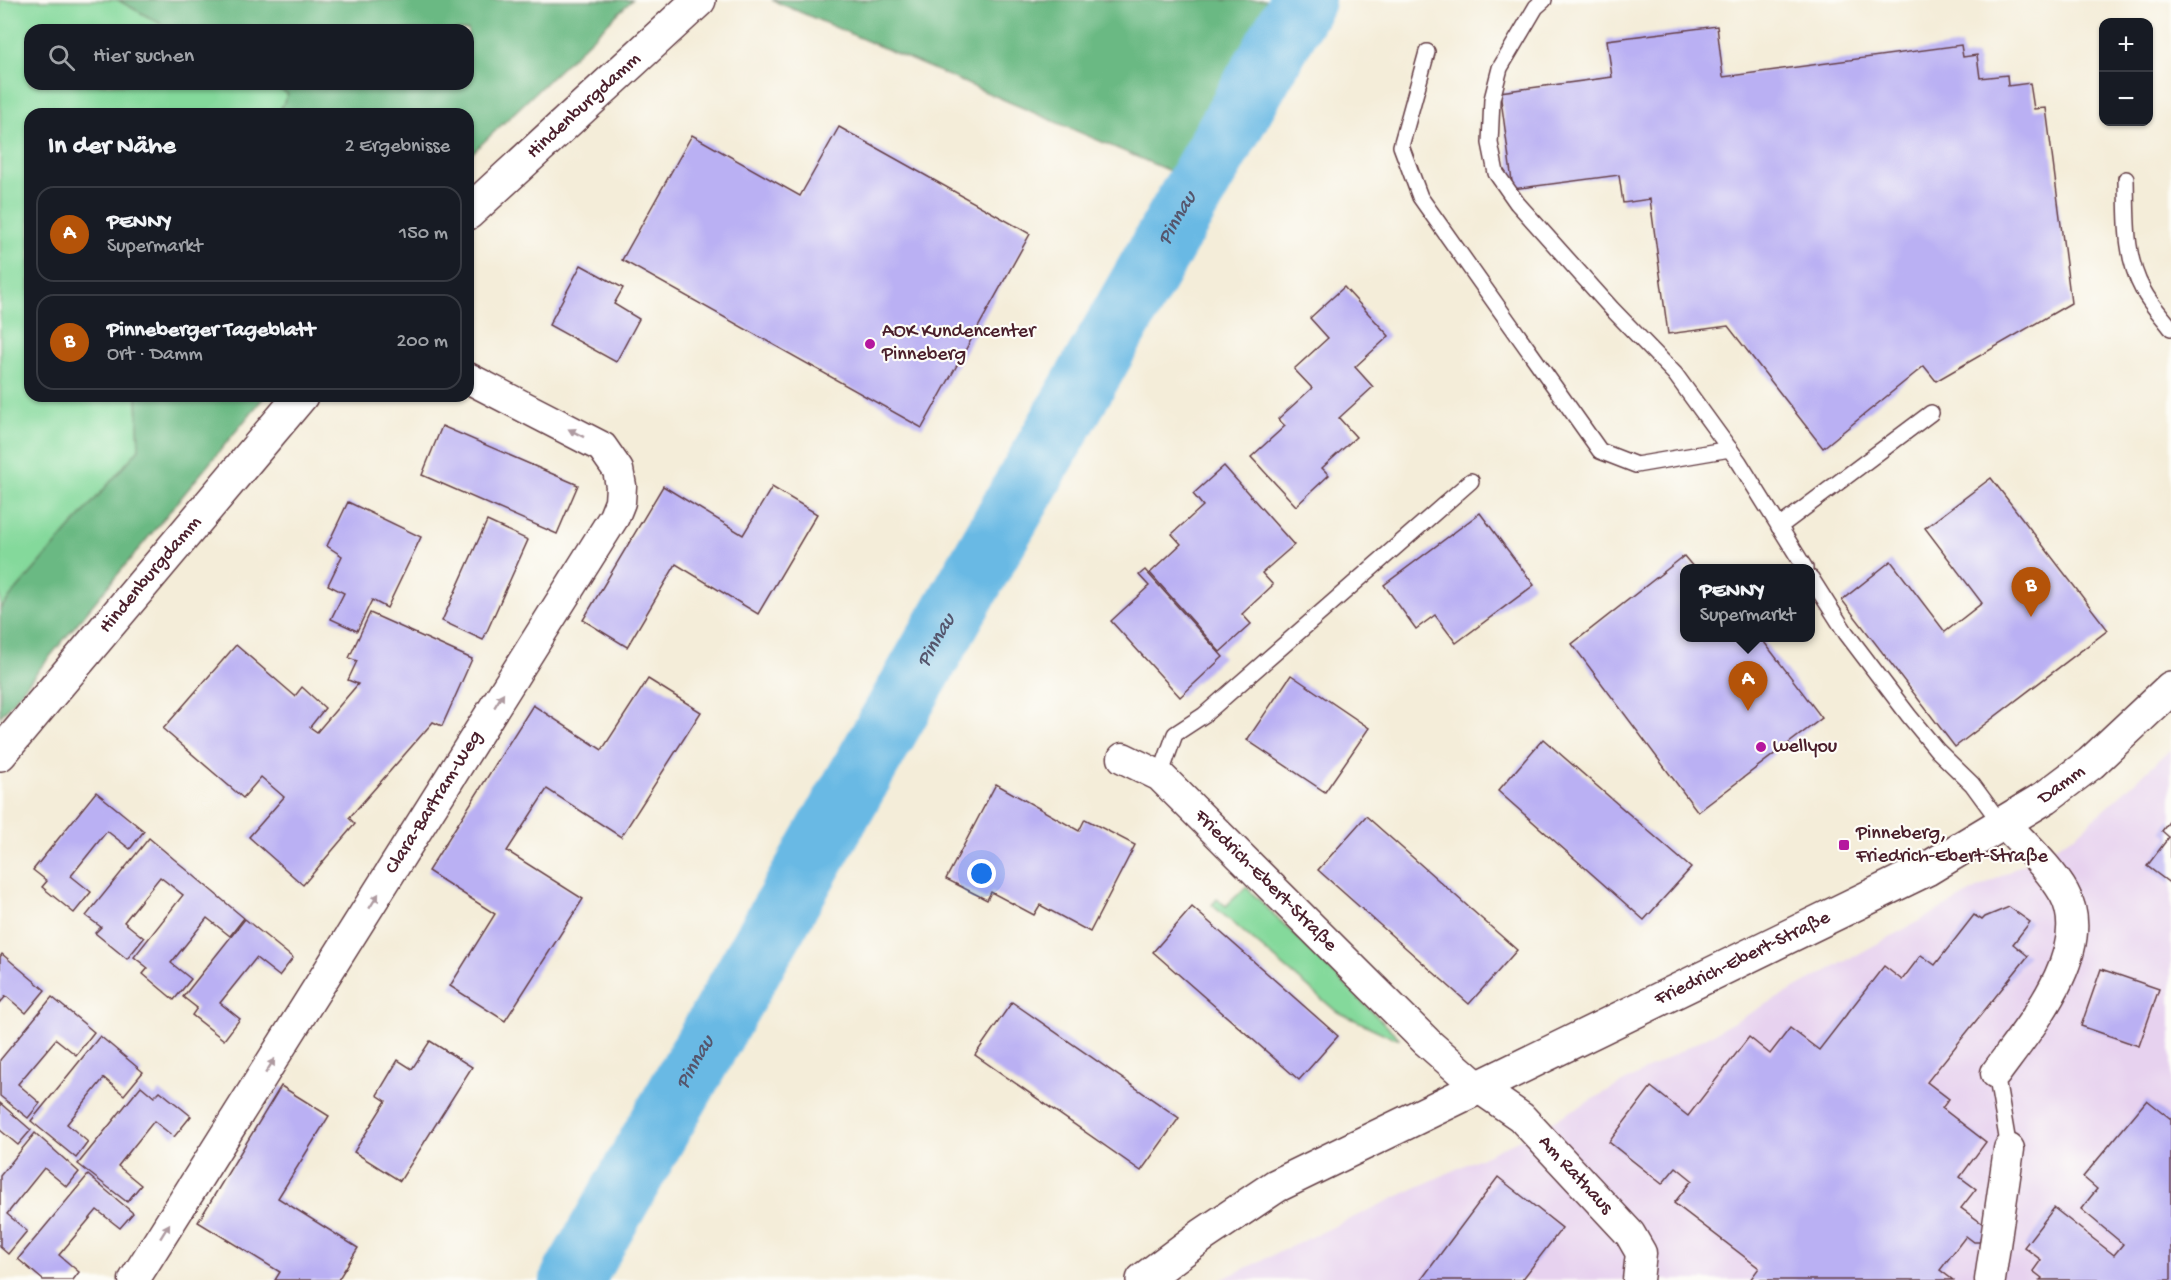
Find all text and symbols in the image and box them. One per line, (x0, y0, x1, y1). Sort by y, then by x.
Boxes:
map controls (2099, 18, 2153, 126)
button: + (2099, 18, 2153, 72)
search box (24, 24, 474, 90)
icon: search (45, 41, 78, 74)
text: Hier suchen (93, 44, 194, 70)
street label: Hindenburgdamm (523, 48, 646, 164)
button: − (2099, 72, 2153, 126)
text: In der Nähe (48, 132, 176, 163)
text: 2 Ergebnisse (345, 136, 450, 159)
water label: Pinnau (1153, 186, 1204, 250)
text: PENNY (107, 210, 172, 236)
text: A (64, 223, 75, 246)
text: 150 m (399, 223, 448, 246)
text: Supermarkt (107, 236, 202, 259)
text: Pinneberger Tageblatt (107, 318, 315, 344)
place label: AOK Kundencenter Pinneberg (881, 321, 1037, 367)
text: B (64, 331, 75, 354)
text: 200 m (397, 331, 448, 354)
marker: AOK Kundencenter Pinneberg (863, 337, 877, 351)
text: Ort · Damm (107, 344, 203, 367)
one-way arrow (567, 428, 584, 438)
street label: Hindenburgdamm (95, 511, 207, 638)
popup (1680, 564, 1815, 642)
pin: B (2012, 568, 2050, 617)
text: PENNY (1700, 579, 1765, 605)
text: Supermarkt (1700, 605, 1795, 628)
water label: Pinnau (912, 608, 963, 672)
pin: A (1728, 662, 1768, 711)
one-way arrow (494, 692, 505, 708)
street label: Clara-Bartram-Weg (381, 727, 488, 879)
place label: wellyou (1773, 736, 1838, 759)
marker: wellyou (1754, 740, 1768, 754)
street label: Damm (2032, 760, 2090, 811)
street label: Friedrich-Ebert-Straße (1189, 804, 1342, 957)
place label: Pinneberg, Friedrich-Ebert-Straße (1855, 823, 2049, 869)
marker: Pinneberg, Friedrich-Ebert-Straße (1837, 838, 1851, 852)
your location (967, 859, 996, 888)
one-way arrow (368, 893, 379, 909)
street label: Friedrich-Ebert-Straße (1650, 906, 1835, 1012)
water label: Pinnau (671, 1030, 722, 1094)
one-way arrow (264, 1058, 275, 1074)
street label: Am Rathaus (1533, 1131, 1618, 1220)
one-way arrow (159, 1223, 171, 1239)

